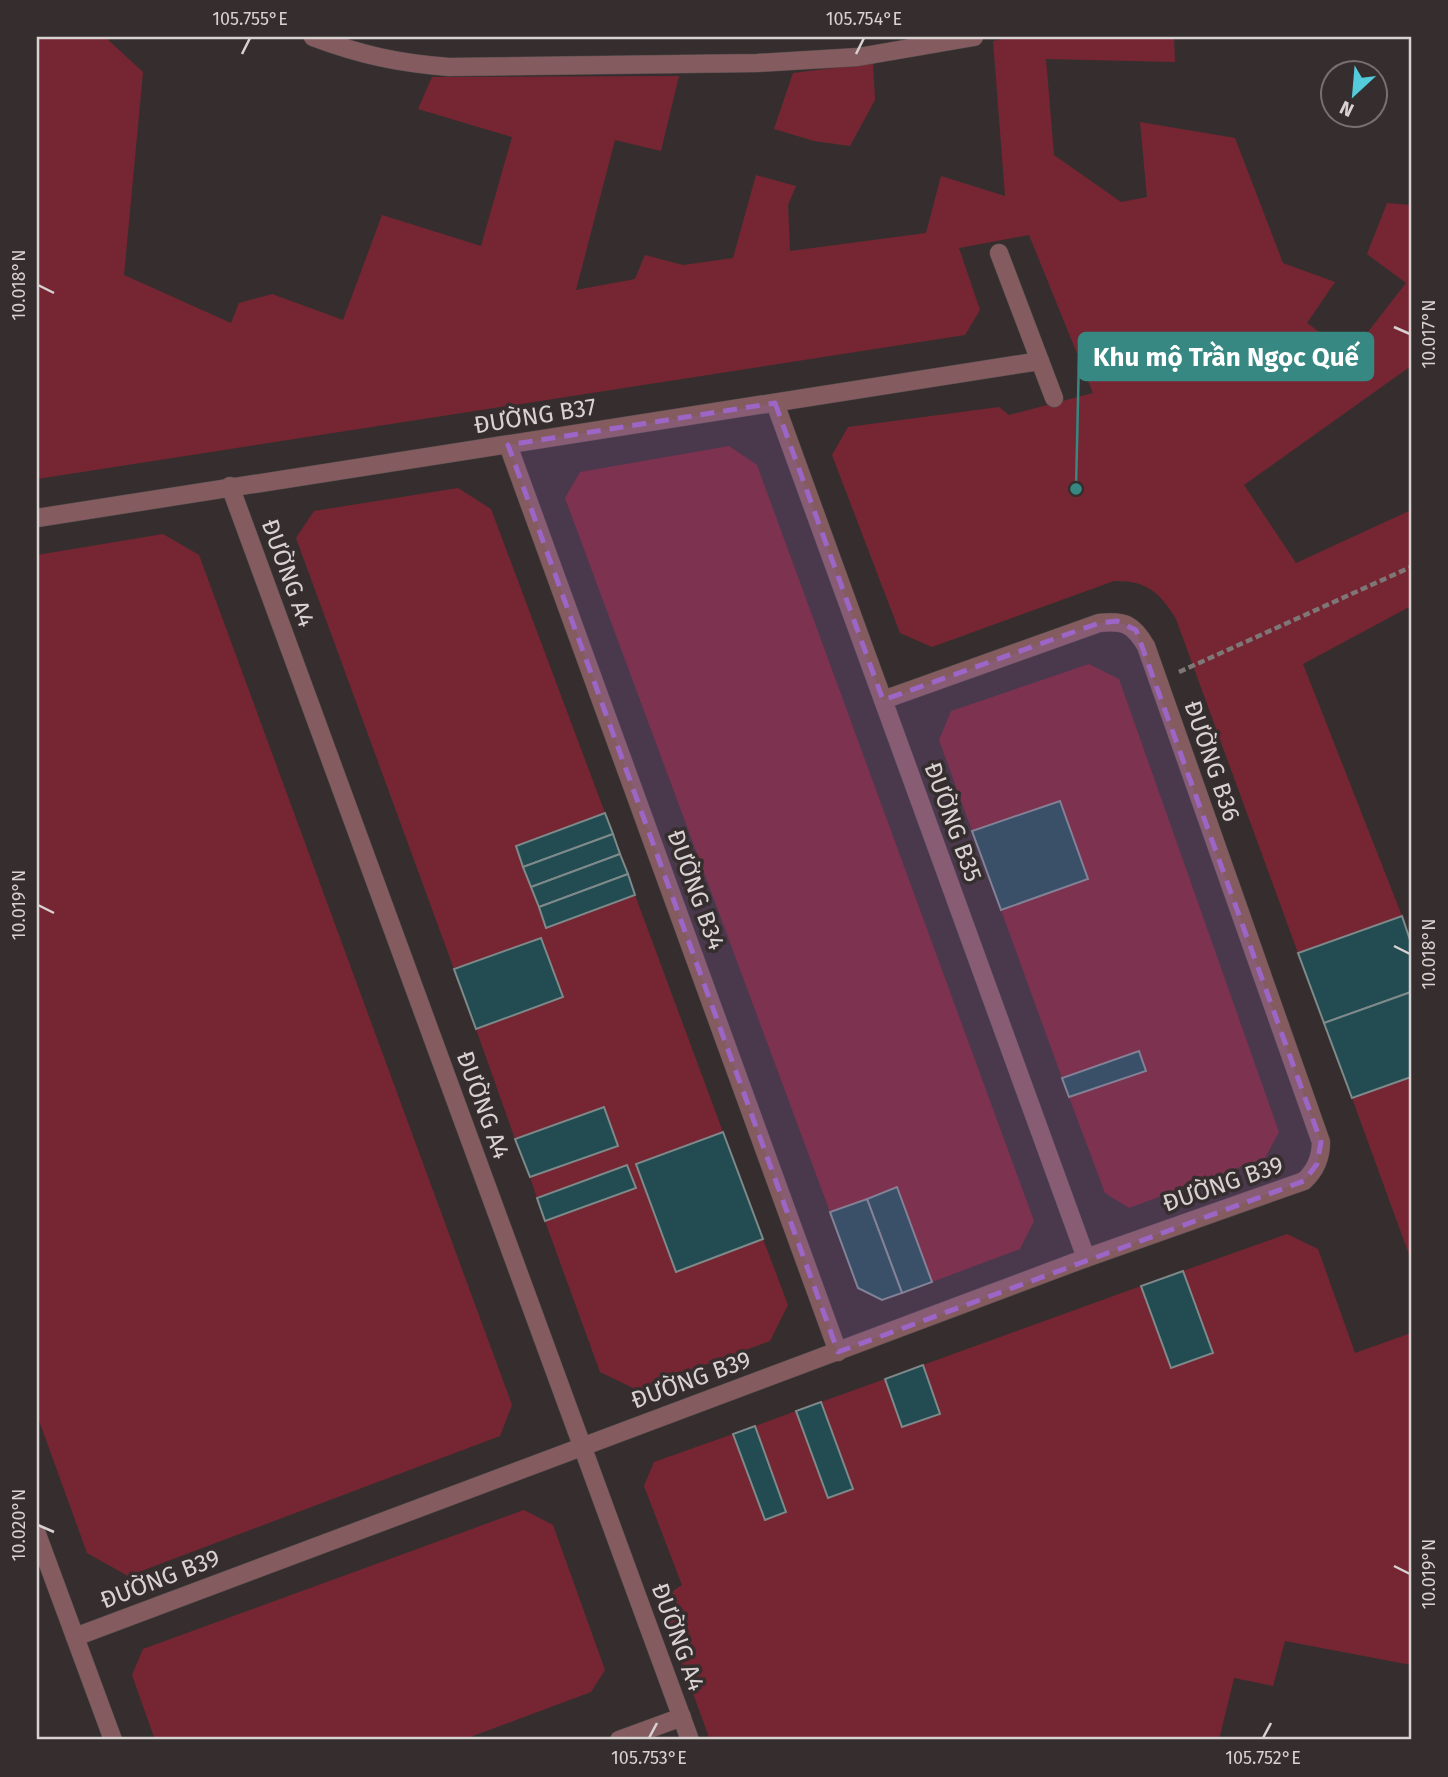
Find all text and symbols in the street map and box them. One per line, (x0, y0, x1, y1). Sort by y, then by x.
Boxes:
text: 105.755°E (212, 8, 288, 30)
text: 105.754°E (826, 8, 902, 30)
north arrow (1318, 60, 1388, 130)
text: N (1336, 96, 1357, 122)
text: 10.018°N (8, 250, 30, 320)
text: 10.017°N (1418, 299, 1440, 369)
callout: Khu mộ Trần Ngọc Quế (1079, 333, 1373, 380)
text: Khu mộ Trần Ngọc Quế (1093, 340, 1361, 373)
street label: ĐƯỜNG B37 (472, 392, 598, 440)
street label: ĐƯỜNG A4 (256, 515, 321, 631)
street label: ĐƯỜNG B36 (1178, 697, 1247, 825)
street label: ĐƯỜNG B35 (918, 758, 989, 886)
street label: ĐƯỜNG B34 (661, 826, 732, 954)
text: 10.019°N (8, 870, 30, 940)
text: 10.018°N (1418, 919, 1440, 989)
street label: ĐƯỜNG A4 (451, 1047, 516, 1163)
street label: ĐƯỜNG B39 (1159, 1149, 1287, 1218)
street label: ĐƯỜNG B39 (627, 1344, 755, 1415)
text: 10.020°N (8, 1489, 30, 1561)
text: 10.019°N (1418, 1539, 1440, 1609)
street label: ĐƯỜNG B39 (96, 1543, 224, 1615)
street label: ĐƯỜNG A4 (646, 1579, 711, 1695)
text: 105.753°E (611, 1747, 687, 1769)
text: 105.752°E (1225, 1747, 1301, 1769)

